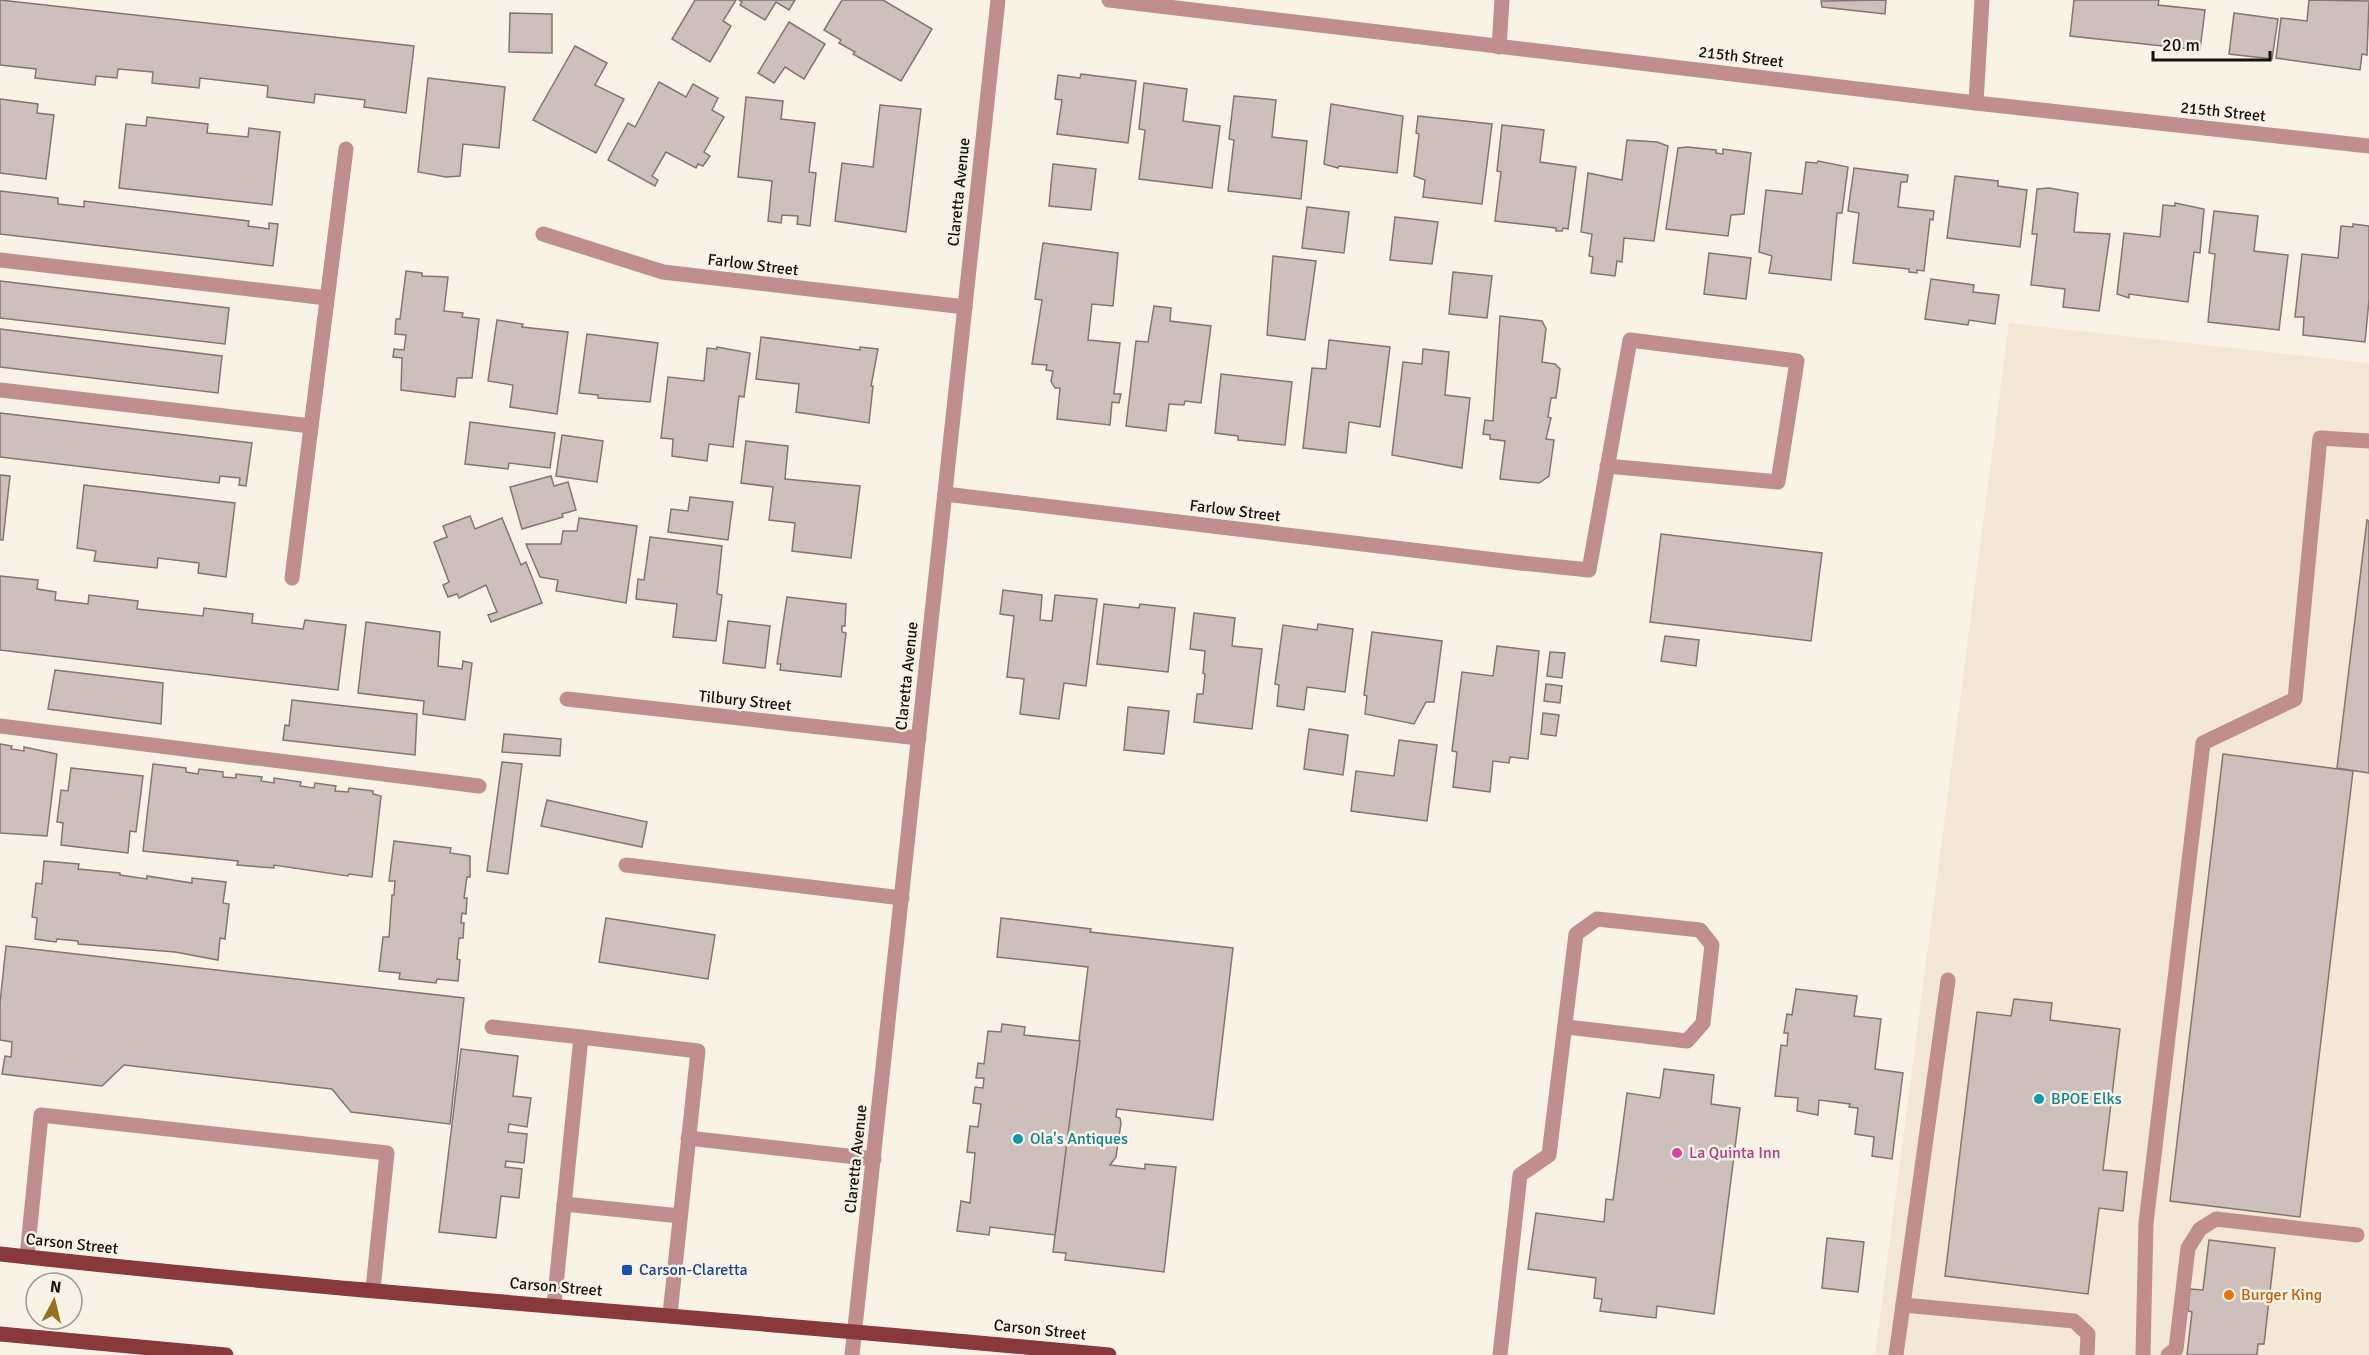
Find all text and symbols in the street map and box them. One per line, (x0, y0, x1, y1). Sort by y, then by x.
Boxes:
scale bar (2153, 24, 2270, 62)
text: 20 m (2162, 34, 2200, 56)
street label: 215th Street (1697, 42, 1785, 72)
street label: 215th Street (2179, 98, 2267, 126)
street label: Claretta Avenue (943, 137, 975, 247)
street label: Farlow Street (706, 250, 800, 281)
street label: Farlow Street (1188, 496, 1282, 527)
street label: Claretta Avenue (891, 621, 923, 731)
street label: Tilbury Street (698, 686, 793, 716)
place label: BPOE Elks (2051, 1089, 2122, 1109)
marker: BPOE Elks (2032, 1092, 2046, 1106)
street label: Claretta Avenue (840, 1104, 872, 1214)
place label: Ola's Antiques (1030, 1129, 1128, 1149)
marker: Ola's Antiques (1011, 1132, 1025, 1146)
place label: La Quinta Inn (1689, 1143, 1780, 1163)
marker: La Quinta Inn (1670, 1146, 1684, 1160)
street label: Carson Street (25, 1229, 120, 1259)
place label: Carson-Claretta (639, 1260, 748, 1280)
marker: Carson-Claretta (620, 1263, 634, 1277)
north arrow (24, 1271, 84, 1331)
street label: Carson Street (509, 1273, 603, 1301)
text: N (49, 1277, 62, 1298)
place label: Burger King (2241, 1285, 2322, 1305)
marker: Burger King (2222, 1288, 2236, 1302)
street label: Carson Street (993, 1315, 1088, 1345)

